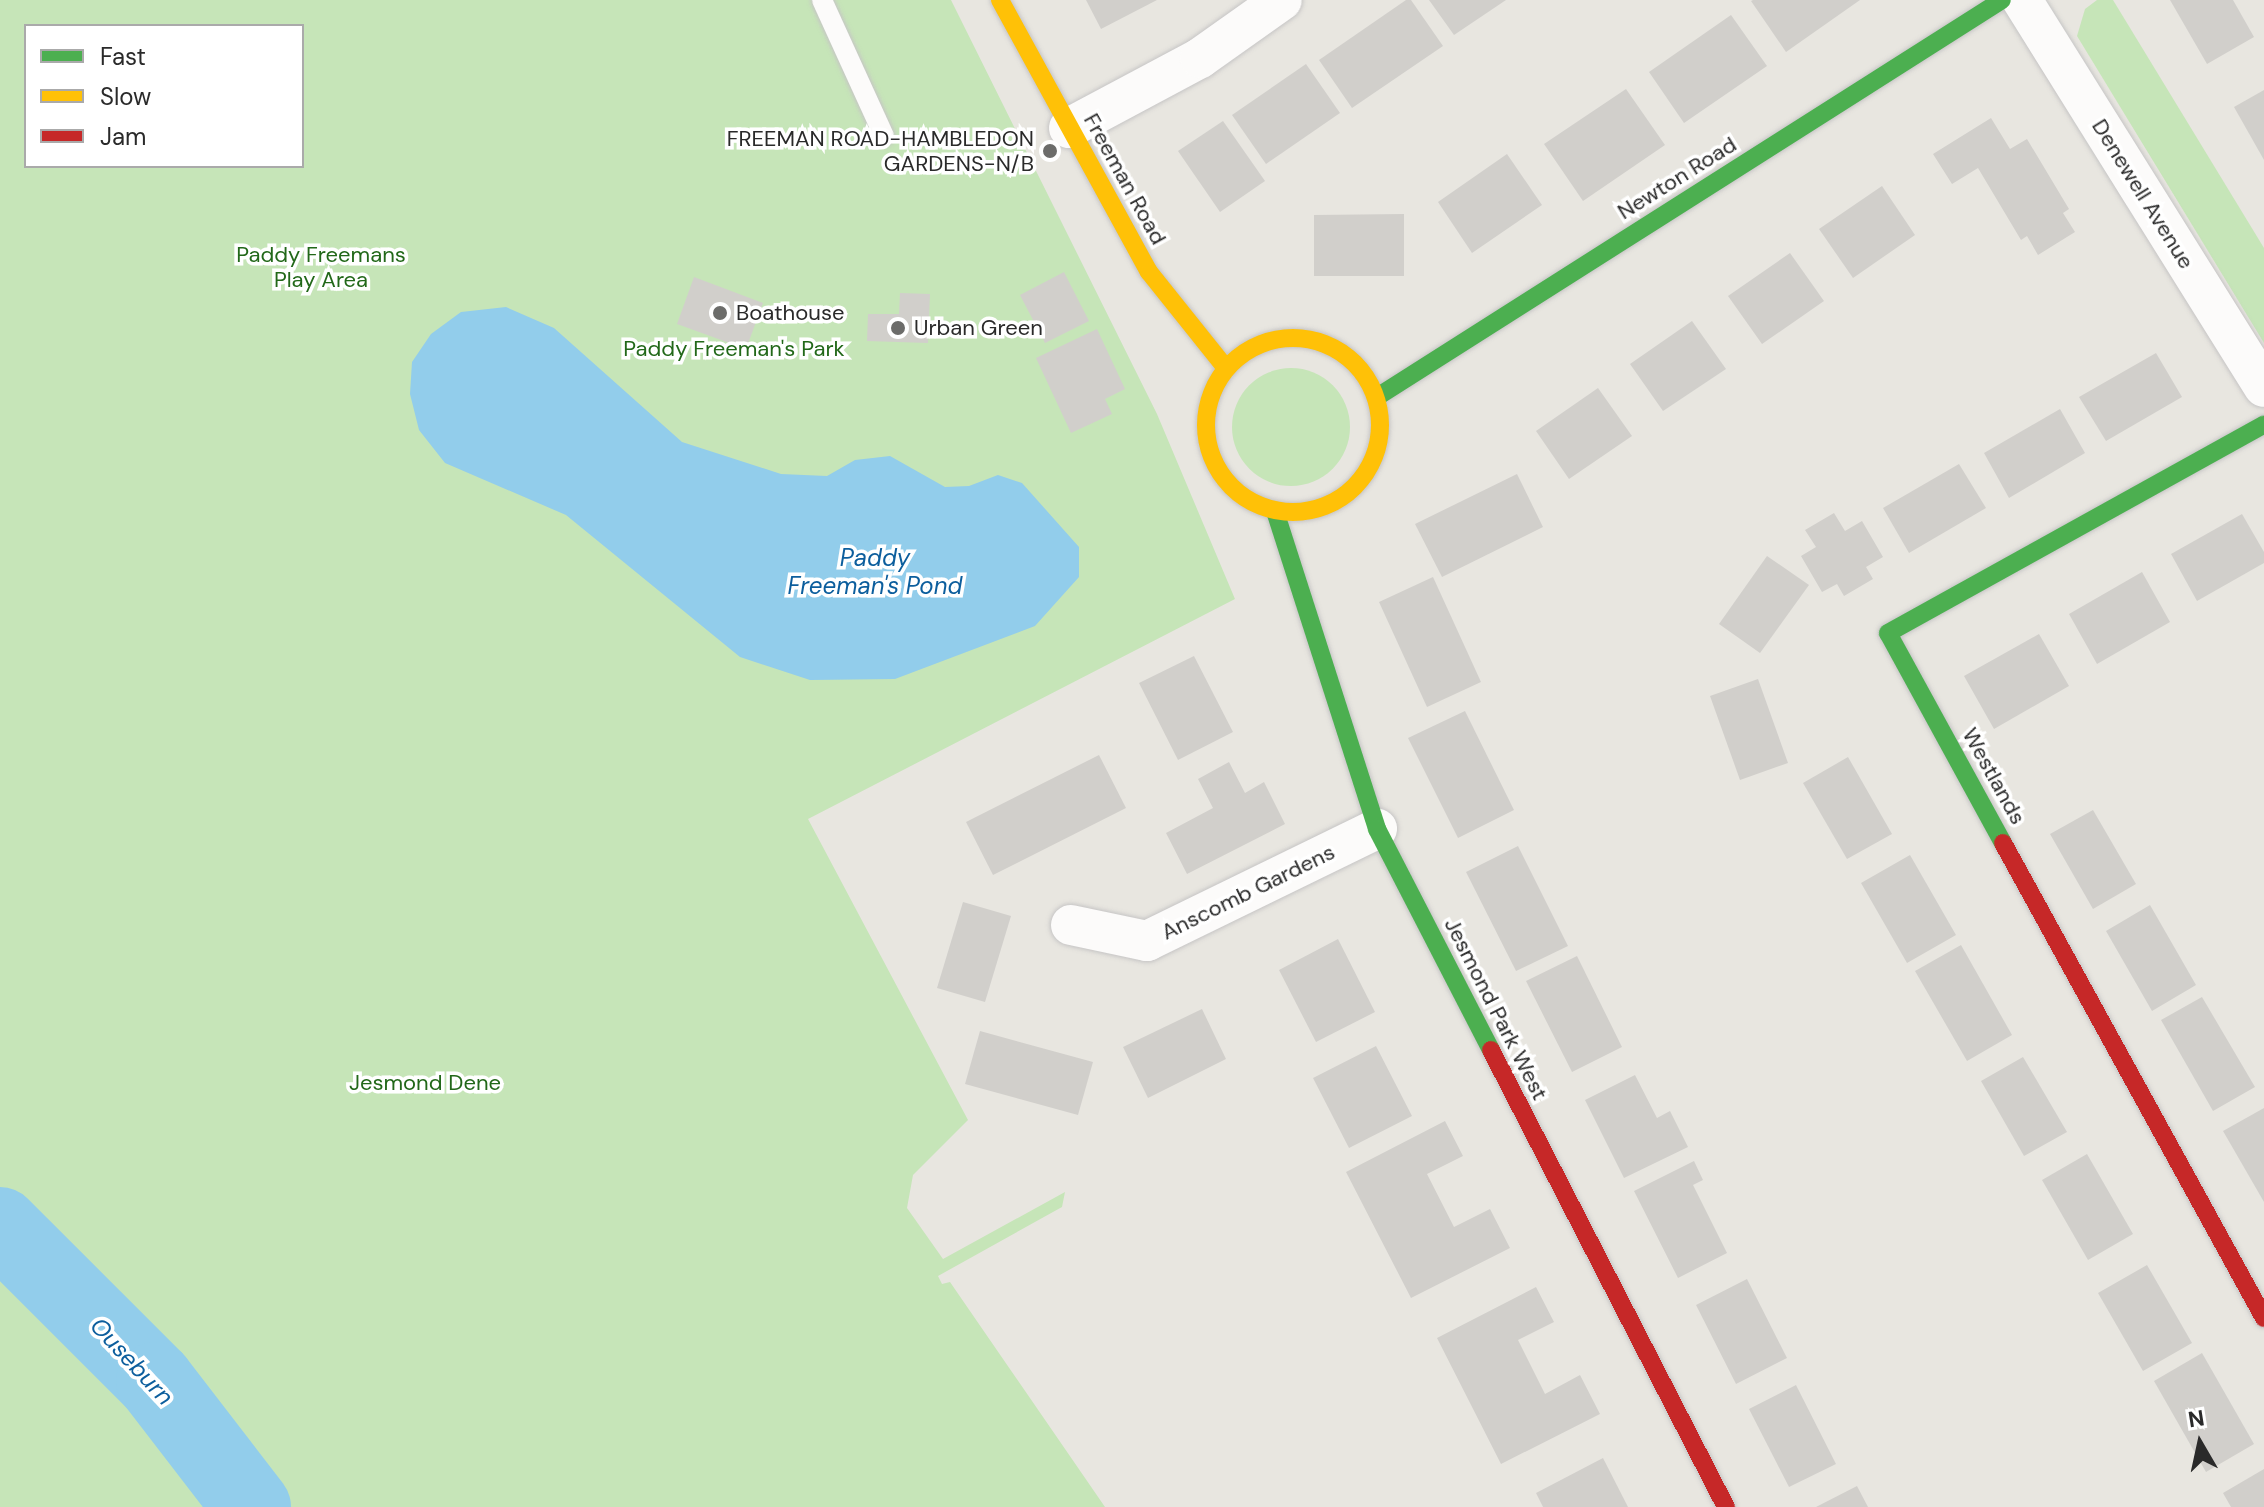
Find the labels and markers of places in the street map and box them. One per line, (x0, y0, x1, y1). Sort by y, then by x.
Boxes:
place label: FREEMAN ROAD-HAMBLEDON GARDENS-N/B (727, 125, 1034, 176)
marker: FREEMAN ROAD-HAMBLEDON GARDENS-N/B (1041, 142, 1059, 160)
place label: Boathouse (736, 300, 844, 326)
marker: Boathouse (711, 304, 729, 322)
place label: Urban Green (914, 315, 1043, 341)
marker: Urban Green (889, 319, 907, 337)

